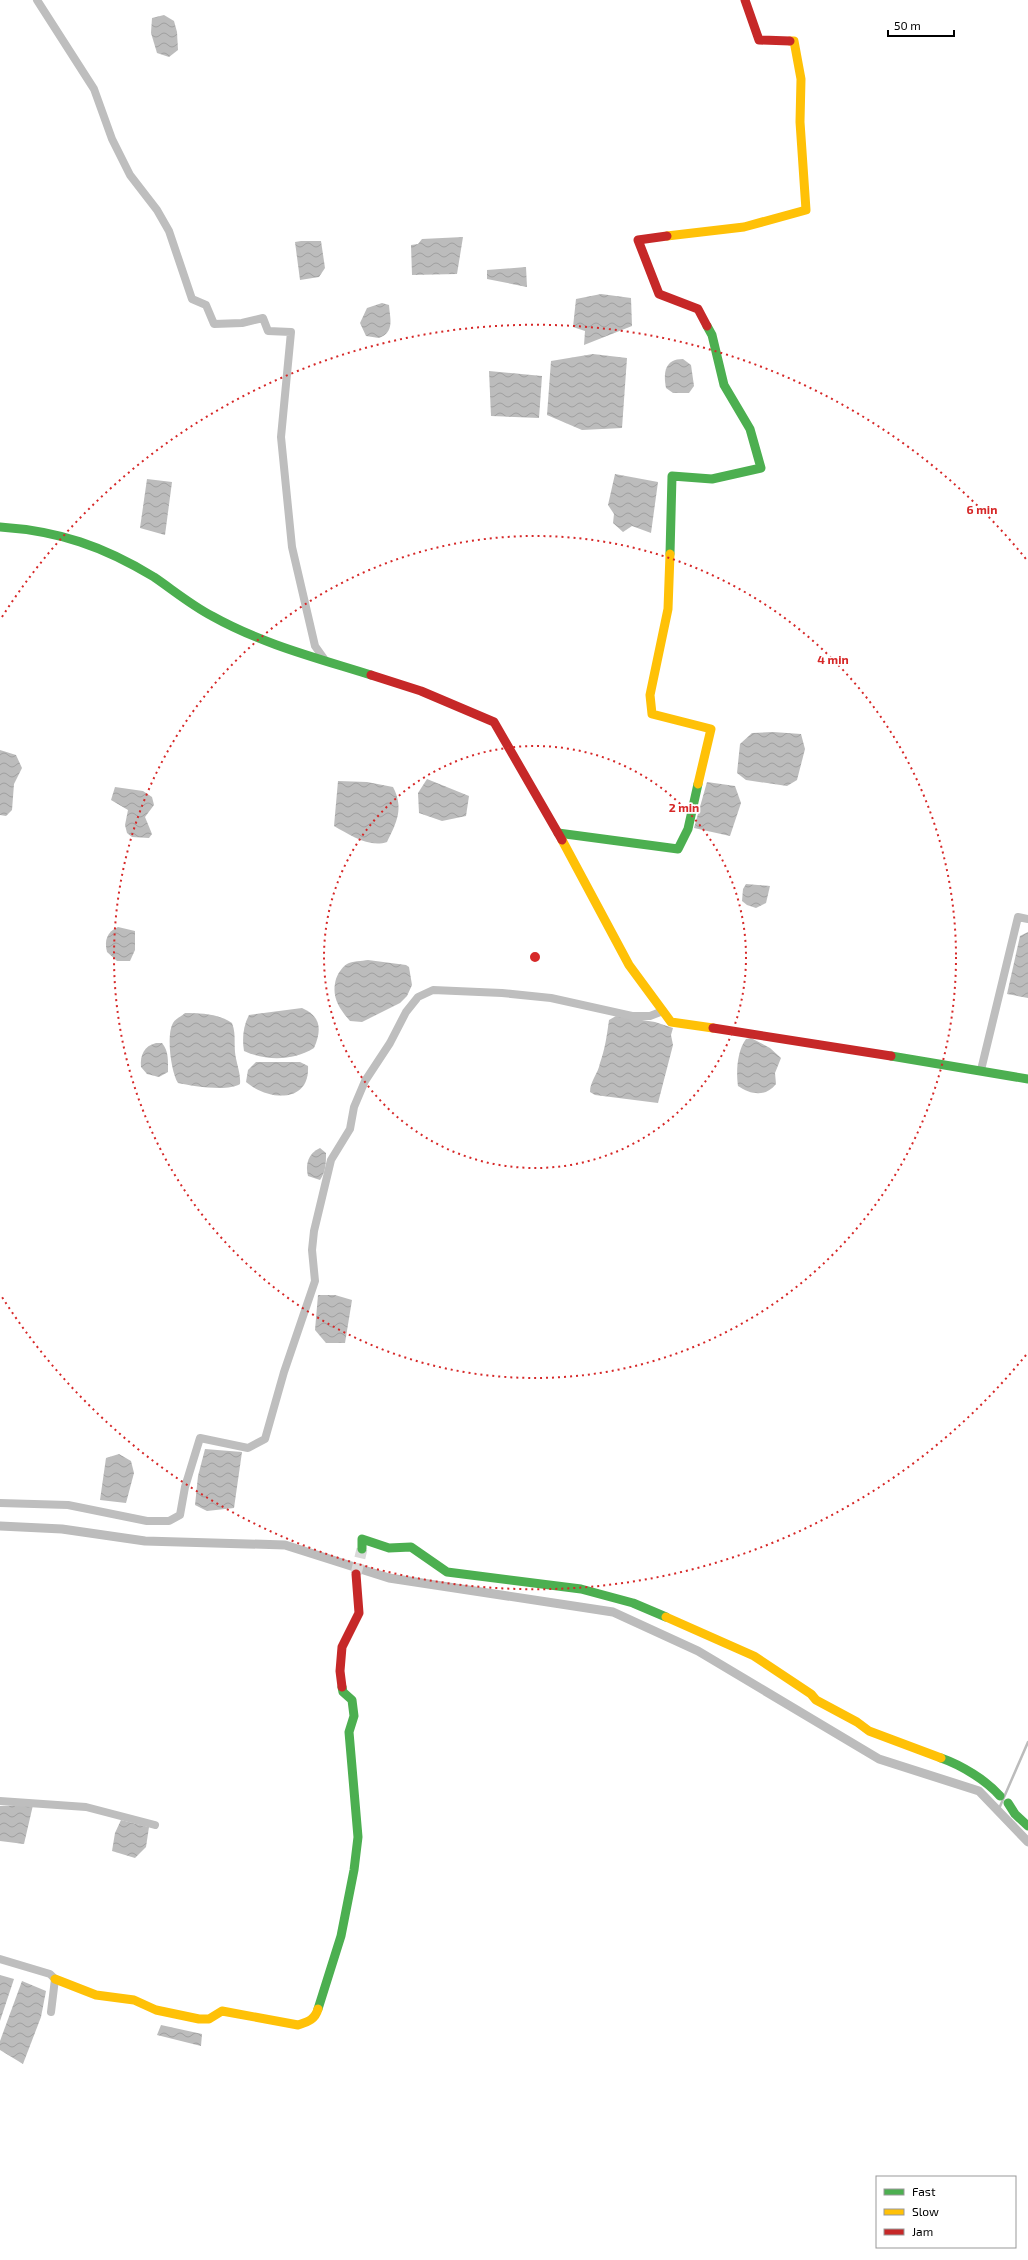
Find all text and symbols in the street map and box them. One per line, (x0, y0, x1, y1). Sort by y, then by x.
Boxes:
scale bar (888, 12, 954, 38)
text: 50 m (894, 18, 921, 32)
text: 6 min (967, 502, 997, 516)
text: 4 min (817, 652, 849, 666)
text: 2 min (669, 800, 699, 814)
centre of rings (528, 950, 542, 964)
legend (876, 2176, 1016, 2248)
text: Fast (912, 2184, 936, 2198)
text: Slow (912, 2204, 939, 2218)
text: Jam (912, 2224, 933, 2238)

